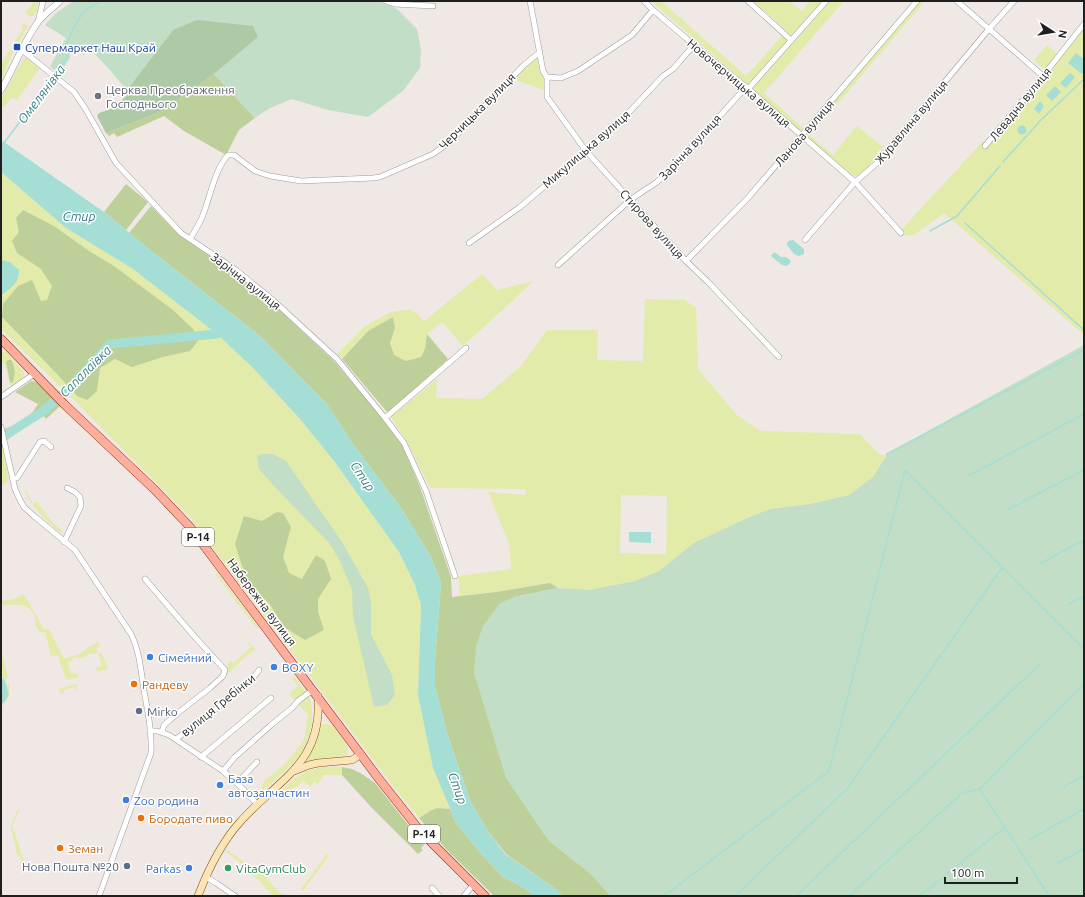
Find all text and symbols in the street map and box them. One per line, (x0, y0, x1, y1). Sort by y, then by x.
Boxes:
north arrow (1033, 12, 1073, 52)
text: N (1056, 29, 1070, 39)
street label: Новочерчицька вулиця (685, 36, 793, 130)
place label: Супермаркет Наш Край (25, 41, 156, 54)
marker: Супермаркет Наш Край (12, 42, 22, 52)
water label: Омелянівка (14, 62, 68, 126)
street label: Левадна вулиця (986, 65, 1054, 143)
street label: Черчицька вулиця (436, 70, 518, 152)
street label: Журавлина вулиця (872, 77, 950, 167)
place label: Церква Преображення Господнього (106, 83, 235, 110)
marker: Церква Преображення Господнього (93, 91, 103, 101)
street label: Ланова вулиця (772, 97, 836, 169)
street label: Микулицька вулиця (540, 108, 632, 190)
street label: Зарічна вулиця (656, 112, 724, 182)
street label: Стирова вулиця (617, 187, 687, 261)
water label: Стир (63, 209, 96, 223)
street label: Зарічна вулиця (209, 250, 283, 312)
water label: Сапалаївка (56, 342, 114, 400)
water label: Стир (348, 458, 378, 494)
road number: Р-14 (182, 528, 214, 546)
street label: Набережна вулиця (225, 556, 299, 648)
place label: Сімейний (158, 651, 212, 664)
marker: Сімейний (145, 652, 155, 662)
place label: BOXY (282, 661, 313, 674)
marker: BOXY (269, 662, 279, 672)
street label: вулиця Гребінки (178, 671, 258, 739)
place label: Рандеву (142, 678, 189, 691)
marker: Рандеву (129, 679, 139, 689)
place label: Mirko (147, 705, 178, 718)
marker: Mirko (134, 706, 144, 716)
water label: Стир (446, 770, 470, 806)
place label: База автозапчастин (228, 772, 309, 799)
marker: База автозапчастин (215, 780, 225, 790)
place label: Zoo родина (134, 794, 199, 807)
marker: Zoo родина (121, 795, 131, 805)
place label: Бородате пиво (149, 812, 233, 825)
marker: Бородате пиво (136, 813, 146, 823)
road number: Р-14 (408, 825, 440, 843)
place label: Земан (68, 842, 103, 855)
marker: Земан (55, 843, 65, 853)
scale bar (945, 859, 1017, 885)
place label: Нова Пошта №20 (22, 860, 119, 873)
marker: Нова Пошта №20 (122, 861, 132, 871)
place label: Parkas (146, 862, 181, 875)
place label: VitaGymClub (236, 862, 306, 875)
marker: Parkas (184, 863, 194, 873)
marker: VitaGymClub (223, 863, 233, 873)
text: 100 m (951, 866, 984, 879)

